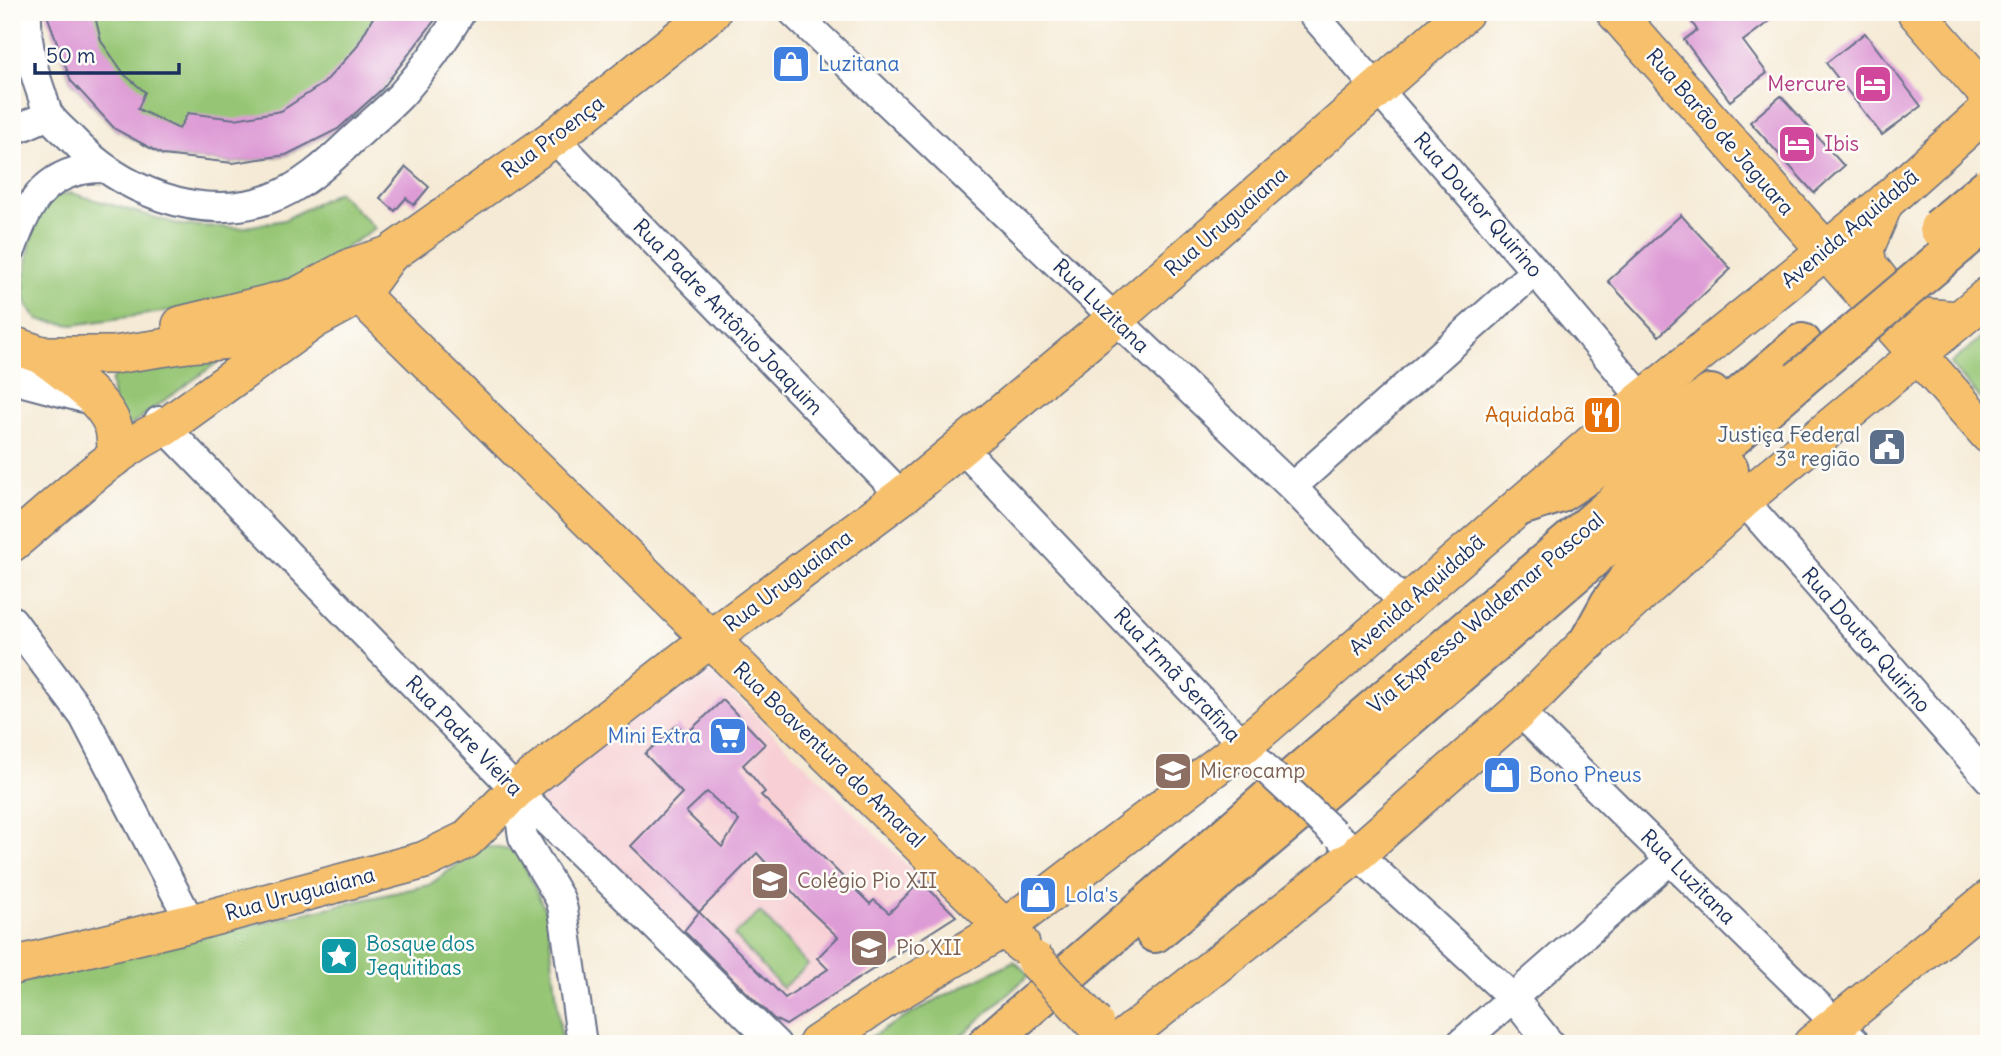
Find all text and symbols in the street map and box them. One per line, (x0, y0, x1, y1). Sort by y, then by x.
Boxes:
scale bar (35, 32, 178, 76)
text: 50 m (46, 42, 95, 69)
shop icon: Luzitana (770, 43, 812, 85)
street label: Rua Barão de Jaguara (1640, 43, 1800, 221)
place label: Luzitana (818, 50, 899, 77)
hotel icon: Mercure (1852, 63, 1894, 105)
place label: Mercure (1767, 70, 1846, 97)
street label: Rua Proença (496, 89, 609, 184)
hotel icon: Ibis (1776, 123, 1818, 165)
street label: Rua Doutor Quirino (1408, 126, 1549, 283)
place label: Ibis (1824, 130, 1859, 157)
street label: Rua Uruguaiana (1159, 161, 1293, 282)
street label: Avenida Aquidabã (1775, 163, 1924, 294)
street label: Rua Padre Antônio Joaquim (628, 213, 829, 420)
street label: Rua Luzitana (1047, 253, 1155, 358)
restaurant icon: Aquidabã (1581, 394, 1623, 436)
place label: Aquidabã (1485, 401, 1575, 428)
place label: Justiça Federal 3ª região (1718, 421, 1860, 472)
public building icon: Justiça Federal 3ª região (1866, 426, 1908, 468)
street label: Via Expressa Waldemar Pascoal (1362, 506, 1609, 719)
street label: Rua Uruguaiana (718, 523, 857, 638)
street label: Avenida Aquidabã (1343, 528, 1490, 661)
street label: Rua Doutor Quirino (1796, 561, 1937, 718)
street label: Rua Irmã Serafina (1108, 602, 1247, 748)
street label: Rua Boaventura do Amaral (728, 656, 931, 853)
street label: Rua Padre Vieira (400, 670, 529, 802)
supermarket icon: Mini Extra (707, 715, 749, 757)
place label: Mini Extra (608, 722, 701, 749)
school or university icon: Microcamp (1152, 750, 1194, 792)
shop icon: Bono Pneus (1481, 754, 1523, 796)
place label: Microcamp (1200, 757, 1305, 784)
place label: Bono Pneus (1529, 761, 1641, 788)
street label: Rua Luzitana (1635, 823, 1742, 930)
school or university icon: Colégio Pio XII (749, 860, 791, 902)
street label: Rua Uruguaiana (222, 861, 378, 926)
place label: Colégio Pio XII (797, 867, 937, 894)
shop icon: Lola's (1017, 874, 1059, 916)
place label: Lola's (1065, 881, 1118, 908)
school or university icon: Pio XII (848, 927, 890, 969)
place label: Bosque dos Jequitibas (366, 930, 475, 981)
place label: Pio XII (896, 934, 962, 961)
place icon: Bosque dos Jequitibas (318, 935, 360, 977)

